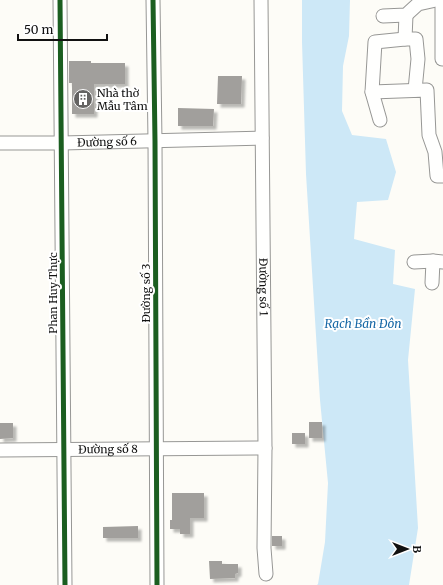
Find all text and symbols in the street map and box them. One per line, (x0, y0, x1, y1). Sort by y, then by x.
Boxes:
scale bar (18, 16, 107, 42)
text: 50 m (24, 22, 53, 37)
place label: Nhà thờ Mẫu Tâm (97, 86, 148, 113)
building icon: Nhà thờ Mẫu Tâm (72, 88, 94, 110)
street label: Đường số 6 (77, 134, 137, 150)
street label: Phan Huy Thực (46, 252, 60, 334)
street label: Đường số 1 (256, 258, 271, 316)
street label: Đường số 3 (139, 263, 153, 323)
water label: Rạch Bần Đôn (325, 316, 401, 331)
street label: Đường số 8 (78, 442, 138, 456)
north arrow (387, 529, 427, 569)
text: B (410, 545, 424, 553)

